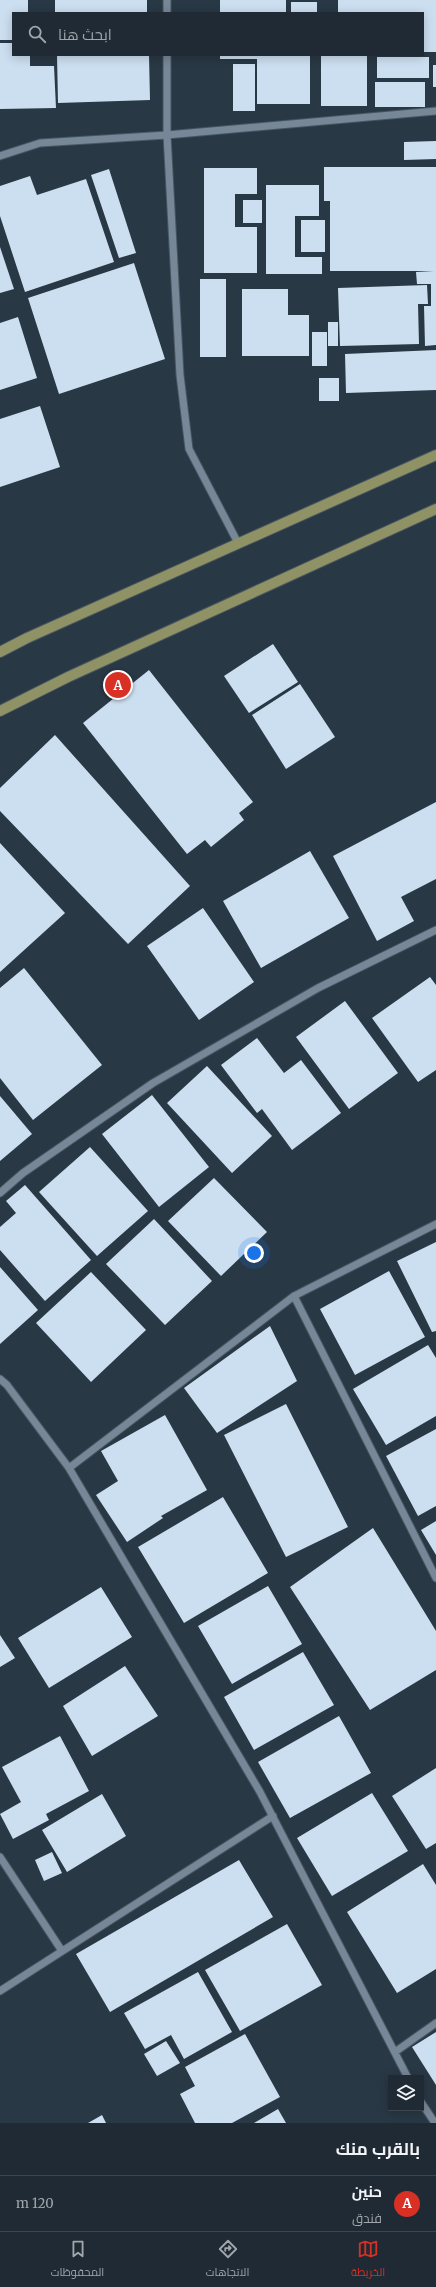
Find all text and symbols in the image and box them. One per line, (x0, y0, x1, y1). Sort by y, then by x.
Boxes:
search box (12, 12, 424, 56)
icon: search (26, 23, 48, 45)
text: ابحث هنا (58, 25, 112, 44)
pin: A (105, 670, 131, 700)
your location (244, 1243, 264, 1263)
map controls (388, 2075, 424, 2111)
button: layers (388, 2075, 424, 2111)
text: بالقرب منك (336, 2138, 420, 2160)
text: حنين (352, 2182, 382, 2201)
text: 120 m (16, 2195, 54, 2212)
text: A (402, 2195, 412, 2212)
text: فندق (352, 2210, 382, 2227)
tab: المحفوظات (51, 2238, 104, 2282)
tab: الاتجاهات (206, 2238, 249, 2282)
tab: الخريطة (351, 2238, 385, 2282)

